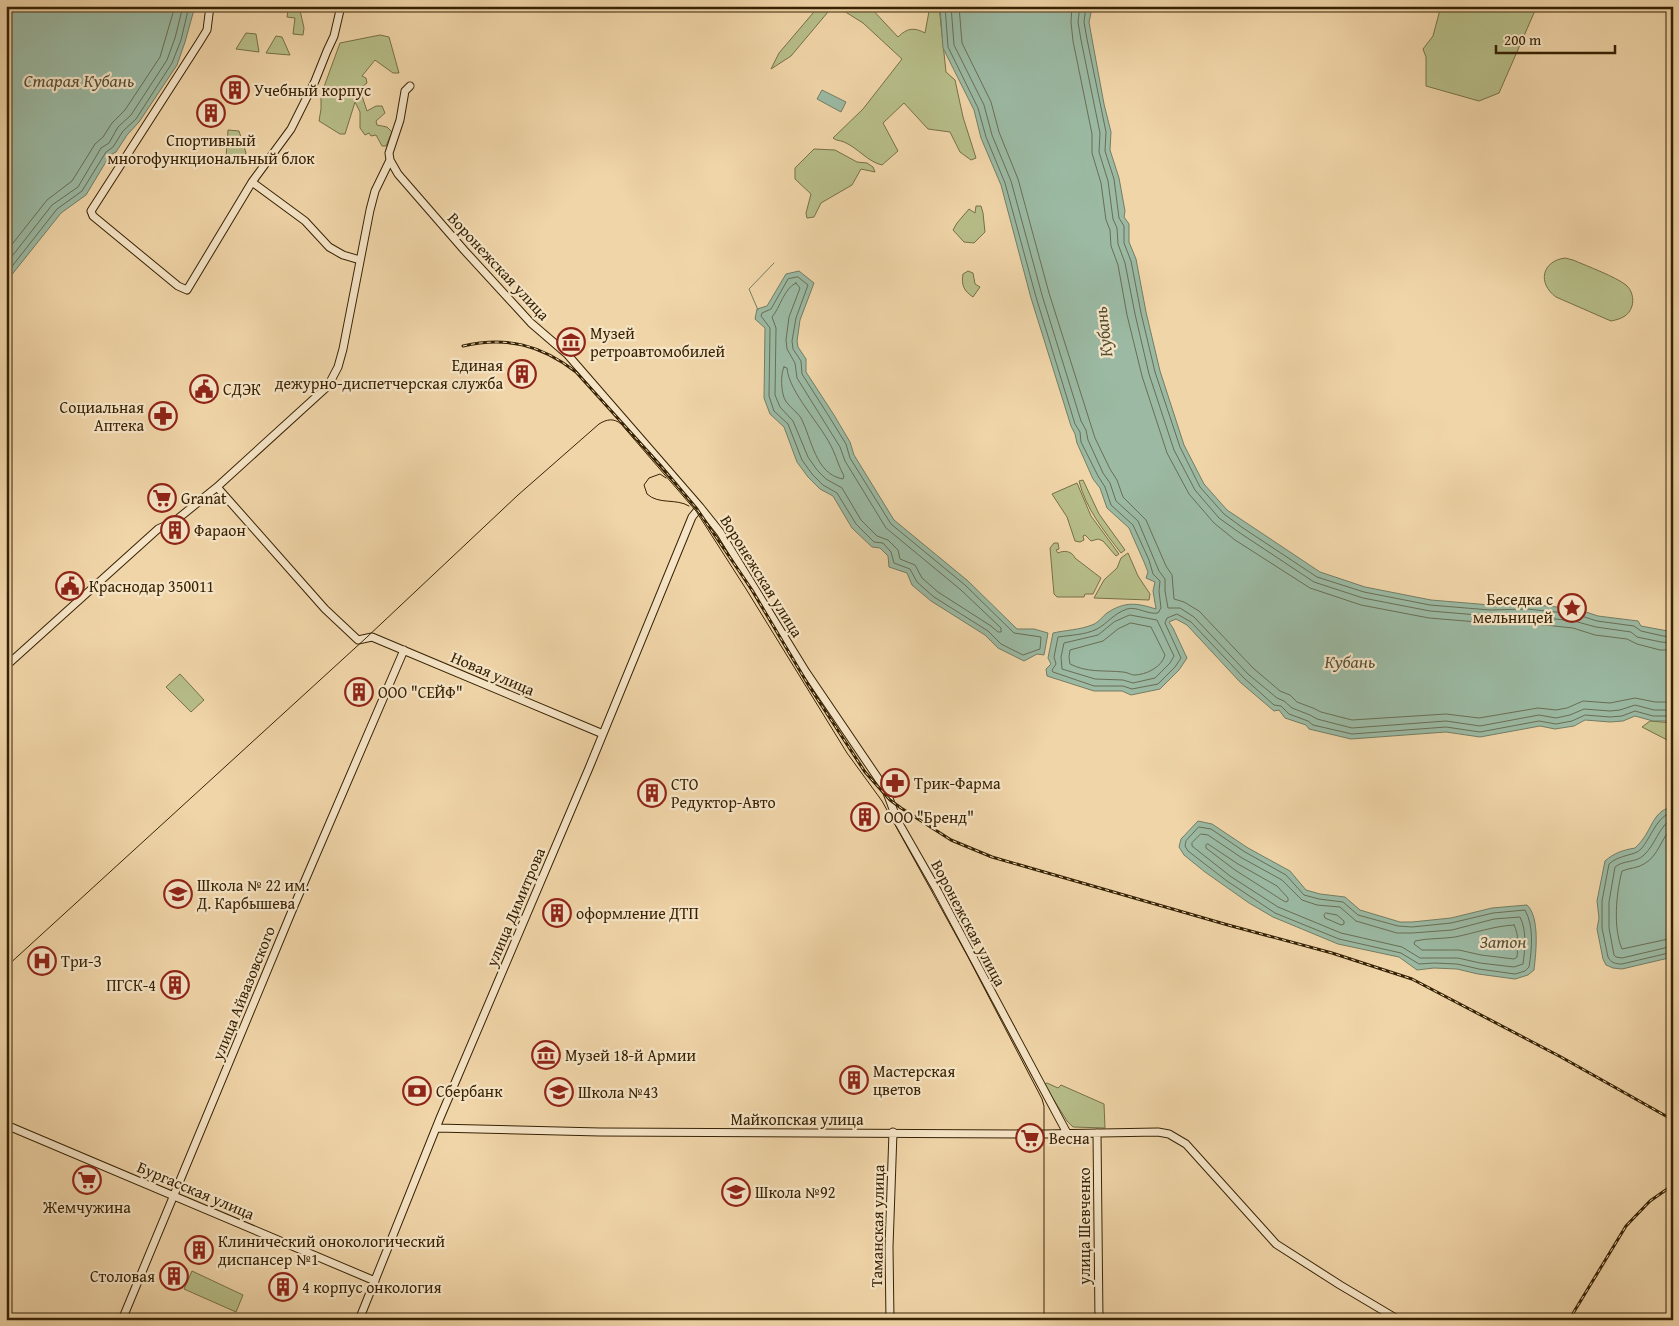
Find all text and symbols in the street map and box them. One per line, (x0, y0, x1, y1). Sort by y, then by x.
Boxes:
scale bar (1496, 22, 1615, 54)
text: 200 m (1504, 29, 1542, 50)
water label: Старая Кубань (24, 67, 134, 94)
building icon: Учебный корпус (220, 75, 250, 105)
place label: Учебный корпус (254, 78, 371, 102)
building icon: Спортивный многофункциональный блок (196, 98, 226, 128)
place label: Спортивный многофункциональный блок (107, 128, 315, 170)
street label: Воронежская улица (442, 206, 556, 326)
water label: Кубань (1086, 305, 1120, 359)
place label: Музей ретроавтомобилей (590, 321, 726, 363)
museum icon: Музей ретроавтомобилей (556, 327, 586, 357)
place label: Единая дежурно-диспетчерская служба (275, 353, 503, 395)
building icon: Единая дежурно-диспетчерская служба (507, 359, 537, 389)
public building icon: СДЭК (189, 374, 219, 404)
place label: СДЭК (223, 377, 261, 401)
place label: Социальная Аптека (60, 395, 144, 437)
pharmacy icon: Социальная Аптека (148, 401, 178, 431)
supermarket icon: Granat (147, 483, 177, 513)
place label: Granat (181, 486, 227, 510)
street label: Воронежская улица (715, 510, 810, 642)
building icon: Фараон (160, 515, 190, 545)
place label: Фараон (194, 518, 246, 542)
public building icon: Краснодар 350011 (55, 571, 85, 601)
place label: Краснодар 350011 (89, 574, 214, 598)
place label: Беседка с мельницей (1473, 587, 1553, 629)
place icon: Беседка с мельницей (1557, 593, 1587, 623)
street label: Новая улица (447, 645, 539, 702)
water label: Кубань (1325, 648, 1375, 675)
building icon: ООО "СЕЙФ" (344, 677, 374, 707)
place label: ООО "СЕЙФ" (378, 680, 463, 704)
pharmacy icon: Трик-Фарма (880, 768, 910, 798)
place label: Трик-Фарма (914, 771, 1001, 795)
place label: СТО Редуктор-Авто (671, 772, 776, 814)
building icon: СТО Редуктор-Авто (637, 778, 667, 808)
building icon: ООО "Бренд" (850, 802, 880, 832)
place label: ООО "Бренд" (884, 805, 974, 829)
street label: улица Димитрова (479, 843, 551, 971)
street label: Воронежская улица (925, 855, 1013, 991)
place label: Школа № 22 им. Д. Карбышева (196, 873, 309, 915)
school or university icon: Школа № 22 им. Д. Карбышева (163, 879, 193, 909)
building icon: оформление ДТП (542, 898, 572, 928)
place label: оформление ДТП (576, 901, 699, 925)
street label: улица Айвазовского (205, 922, 281, 1065)
water label: Затон (1480, 928, 1526, 955)
hospital icon: Три-З (27, 946, 57, 976)
place label: Три-З (61, 949, 102, 973)
building icon: ПГСК-4 (160, 970, 190, 1000)
place label: ПГСК-4 (106, 973, 156, 997)
museum icon: Музей 18-й Армии (531, 1040, 561, 1070)
place label: Музей 18-й Армии (565, 1043, 696, 1067)
place label: Мастерская цветов (873, 1059, 955, 1101)
building icon: Мастерская цветов (839, 1065, 869, 1095)
bank icon: Сбербанк (402, 1076, 432, 1106)
school or university icon: Школа №43 (544, 1077, 574, 1107)
place label: Сбербанк (436, 1079, 503, 1103)
place label: Школа №43 (578, 1080, 658, 1104)
street label: Майкопская улица (730, 1107, 864, 1131)
supermarket icon: Весна (1015, 1123, 1045, 1153)
place label: Весна (1049, 1126, 1090, 1150)
street label: Бургасская улица (134, 1154, 259, 1226)
street label: Таманская улица (864, 1164, 890, 1288)
supermarket icon: Жемчужина (72, 1165, 102, 1195)
street label: улица Шевченко (1072, 1167, 1096, 1286)
school or university icon: Школа №92 (721, 1177, 751, 1207)
place label: Школа №92 (755, 1180, 835, 1204)
place label: Жемчужина (42, 1195, 131, 1219)
place label: Клинический онокологический диспансер №1 (218, 1229, 445, 1271)
building icon: Клинический онокологический диспансер №1 (184, 1235, 214, 1265)
building icon: Столовая (159, 1261, 189, 1291)
place label: Столовая (90, 1264, 155, 1288)
building icon: 4 корпус онкология (268, 1272, 298, 1302)
place label: 4 корпус онкология (302, 1275, 442, 1299)

